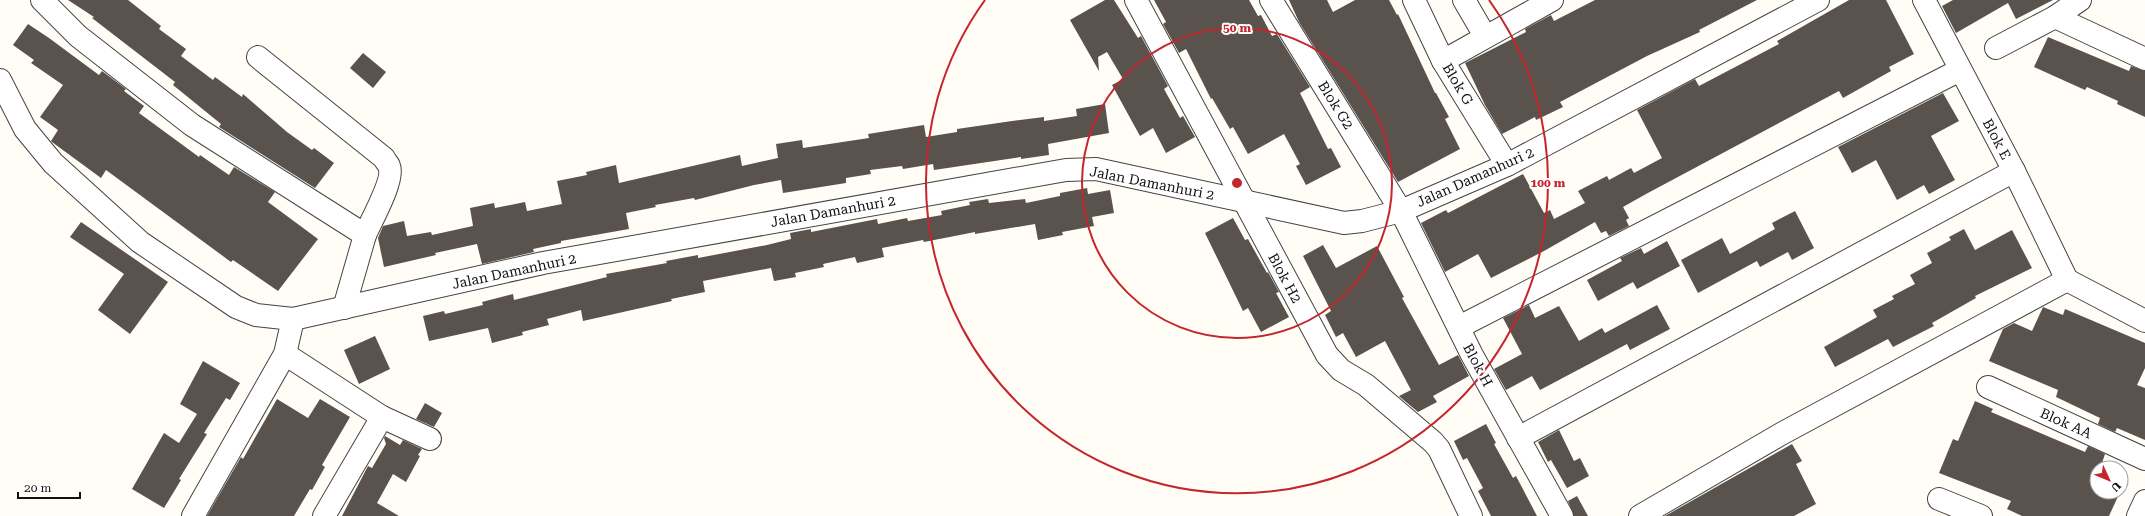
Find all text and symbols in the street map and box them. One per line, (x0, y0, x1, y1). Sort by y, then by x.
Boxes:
text: 50 m (1223, 21, 1251, 35)
street label: Blok G (1439, 60, 1477, 108)
street label: Blok G2 (1315, 78, 1357, 132)
street label: Blok E (1980, 116, 2014, 162)
street label: Jalan Damanhuri 2 (1414, 144, 1536, 210)
street label: Jalan Damanhuri 2 (1088, 163, 1216, 203)
centre of rings (1230, 176, 1244, 190)
text: 100 m (1531, 176, 1566, 190)
street label: Jalan Damanhuri 2 (769, 192, 897, 230)
street label: Jalan Damanhuri 2 (450, 250, 578, 292)
street label: Blok H2 (1265, 250, 1305, 306)
street label: Blok H (1460, 341, 1496, 390)
street label: Blok AA (2038, 405, 2094, 442)
north arrow (2089, 460, 2129, 500)
scale bar (18, 474, 80, 500)
text: U (2108, 479, 2123, 495)
text: 20 m (24, 481, 51, 495)

